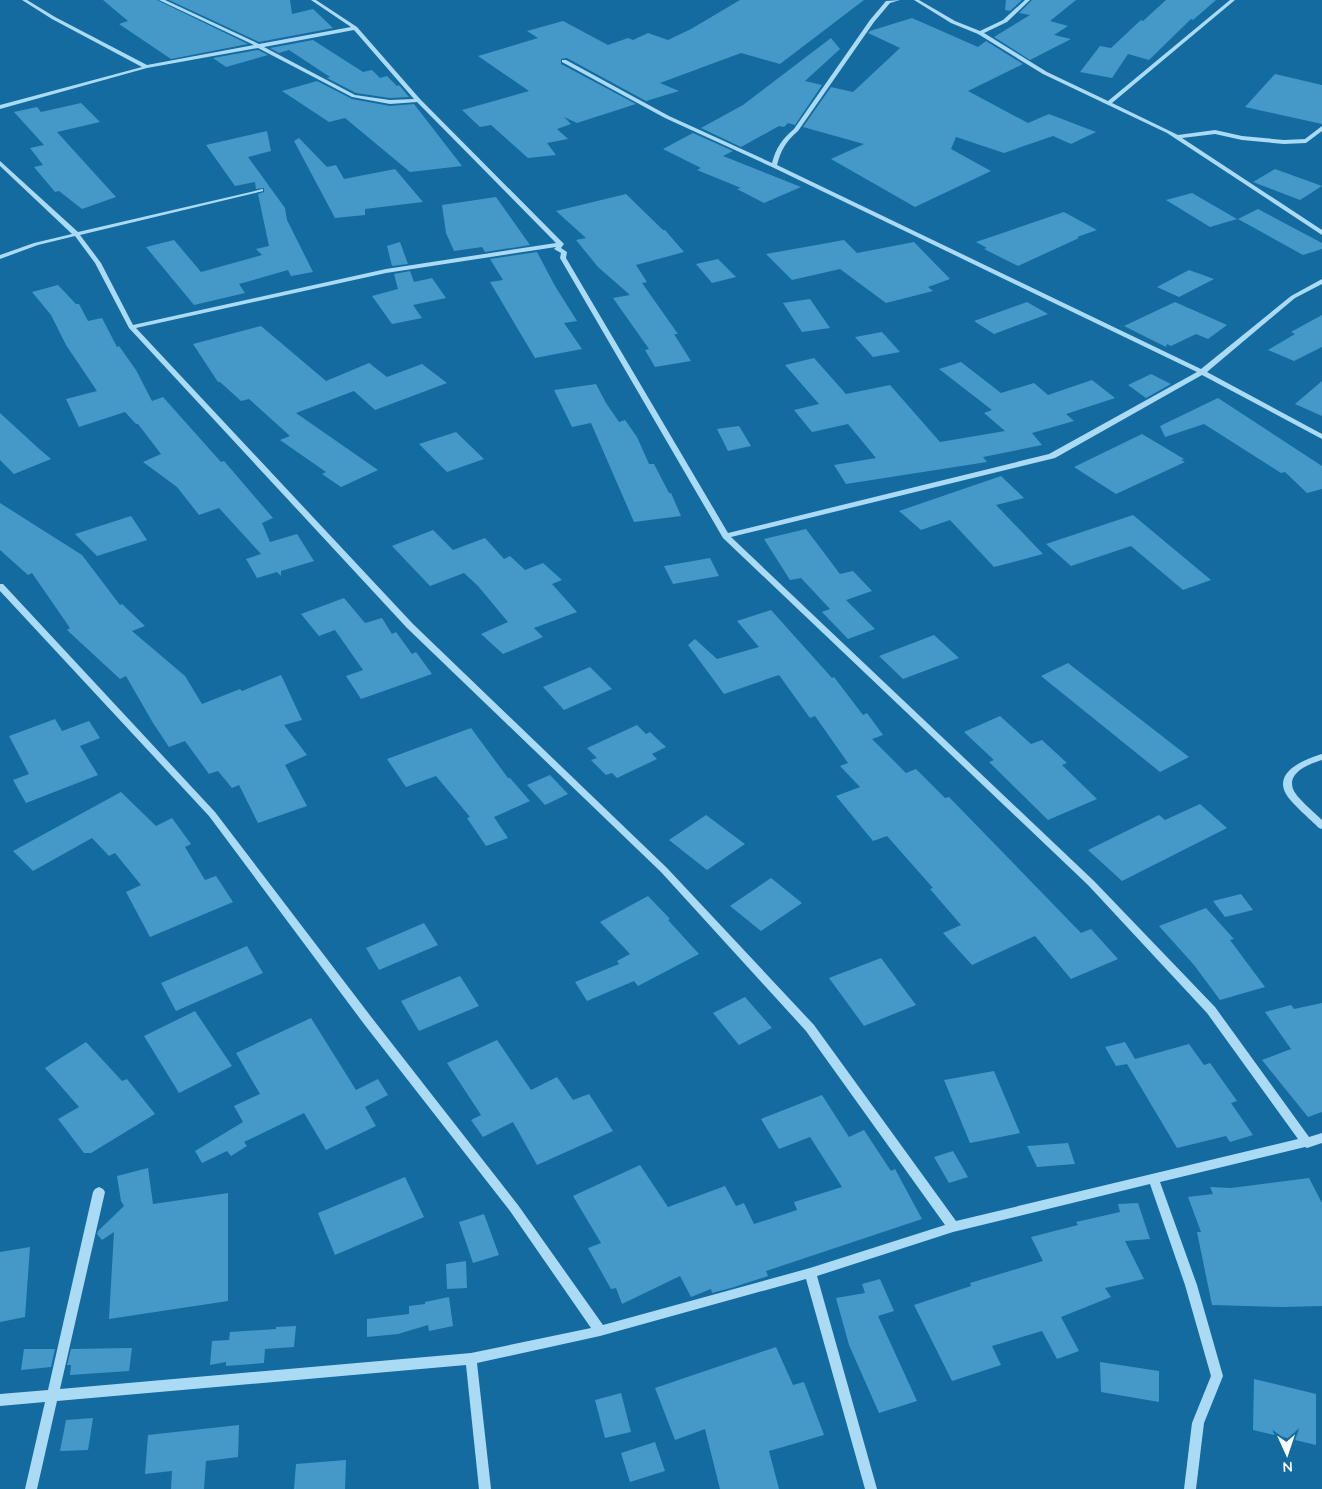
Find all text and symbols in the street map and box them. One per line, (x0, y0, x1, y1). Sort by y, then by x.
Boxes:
north arrow (1262, 1429, 1312, 1479)
text: N (1282, 1458, 1293, 1476)

